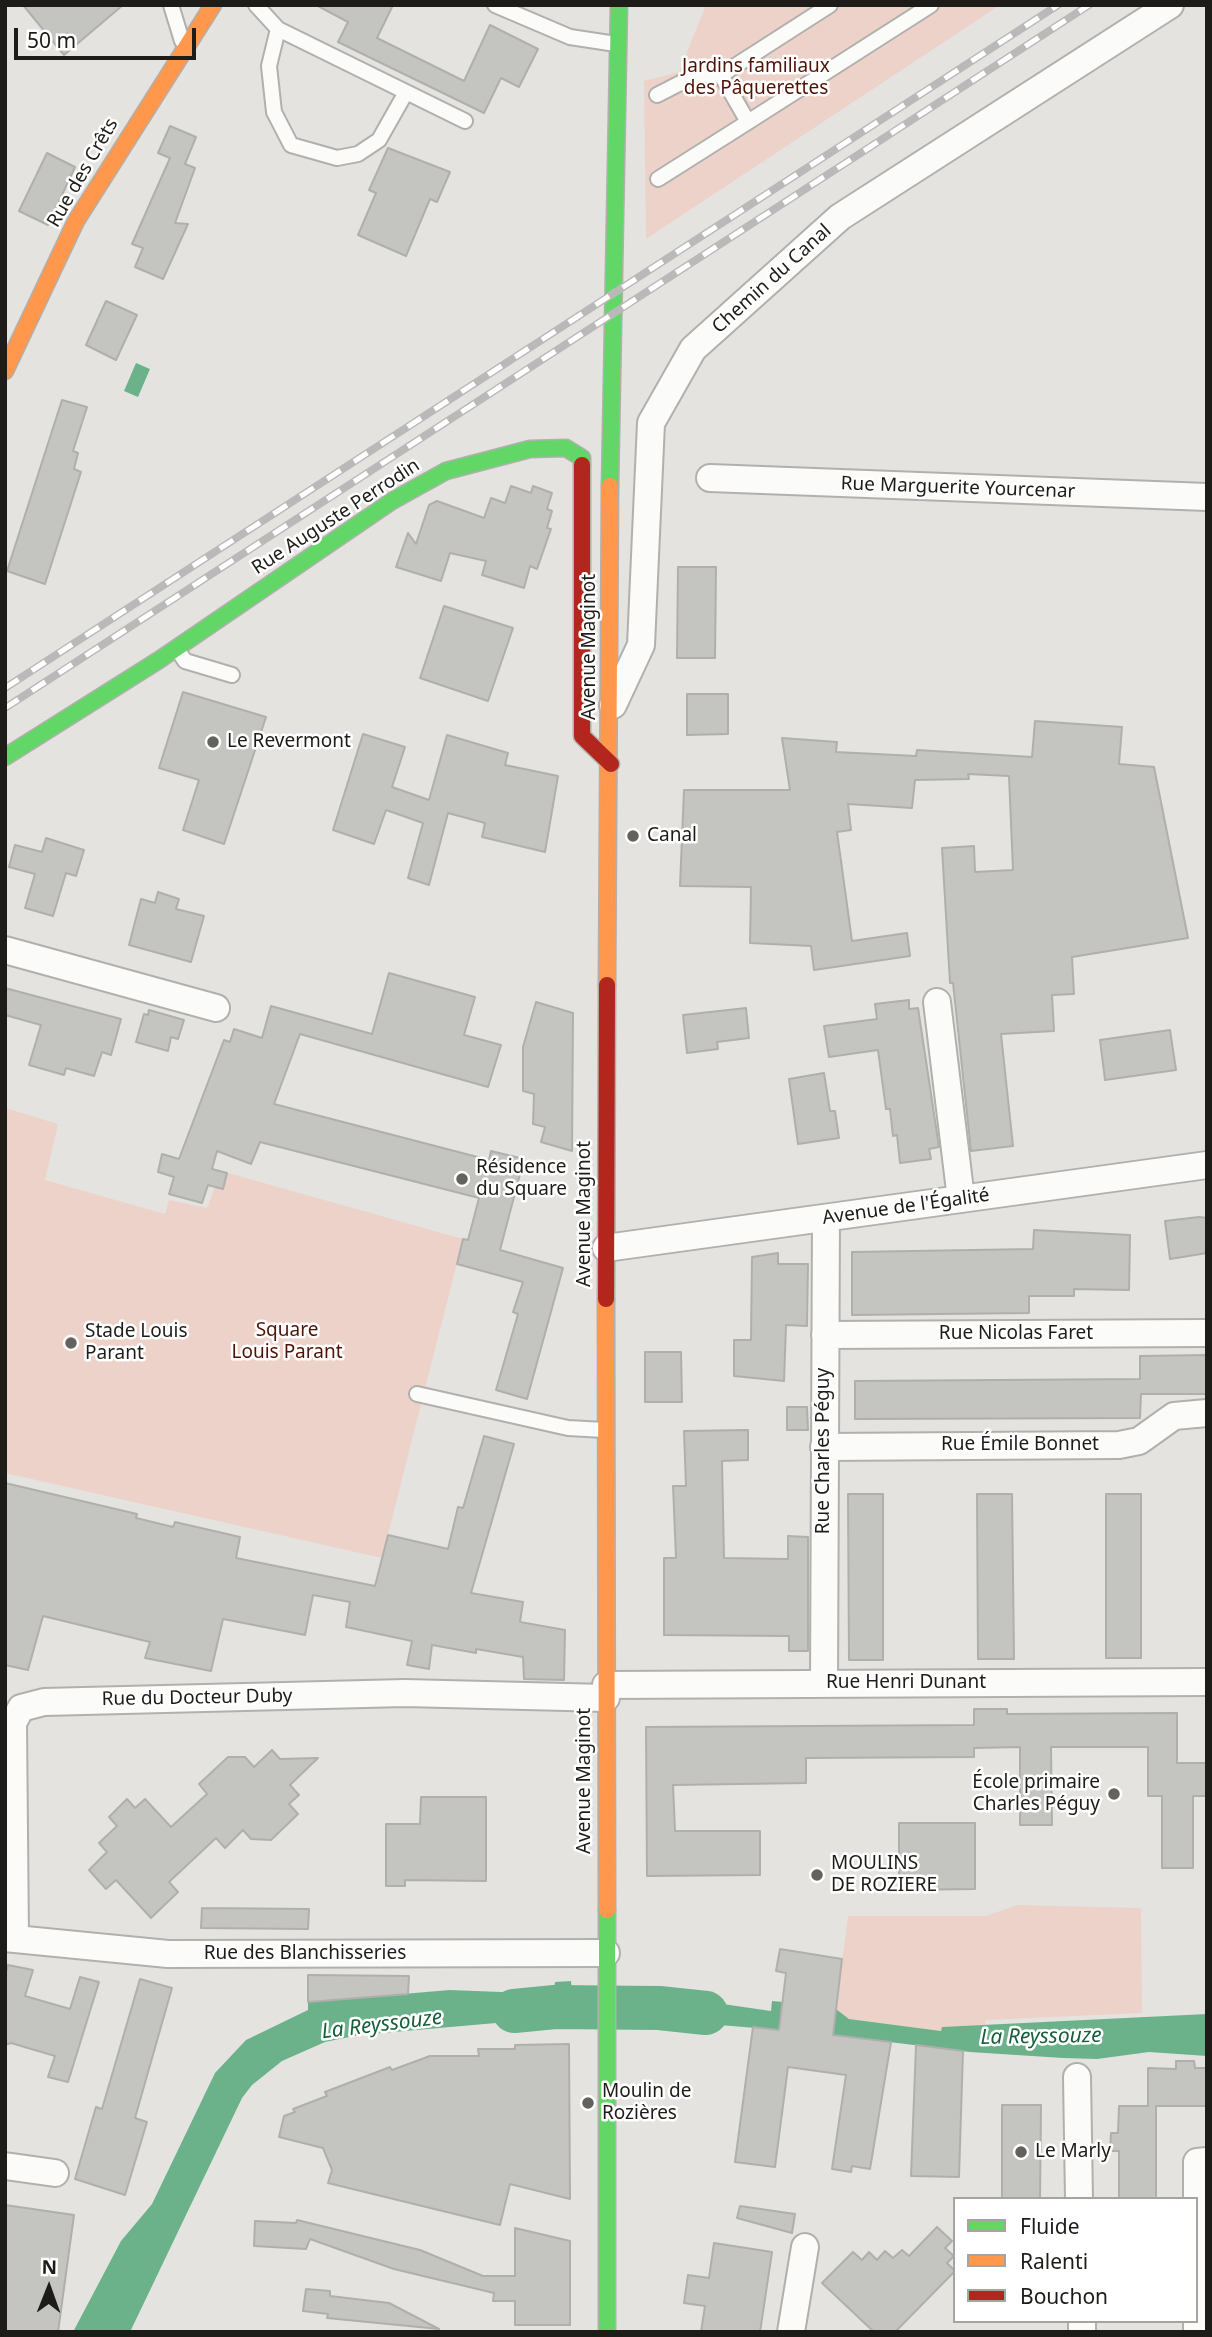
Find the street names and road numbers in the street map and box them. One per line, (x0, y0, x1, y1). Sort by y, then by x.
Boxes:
street label: Rue des Crêts (43, 115, 123, 231)
street label: Chemin du Canal (708, 220, 836, 338)
street label: Rue Auguste Perrodin (248, 454, 424, 580)
street label: Rue Marguerite Yourcenar (840, 473, 1076, 503)
street label: Avenue Maginot (579, 574, 601, 720)
street label: Avenue Maginot (574, 1141, 596, 1287)
street label: Avenue de l'Égalité (821, 1184, 991, 1230)
street label: Rue Nicolas Faret (939, 1323, 1093, 1345)
street label: Rue Charles Péguy (813, 1368, 835, 1534)
street label: Rue Émile Bonnet (941, 1434, 1099, 1456)
street label: Rue Henri Dunant (826, 1672, 986, 1694)
street label: Rue du Docteur Duby (101, 1685, 293, 1711)
street label: Avenue Maginot (574, 1708, 596, 1854)
street label: Rue des Blanchisseries (204, 1943, 406, 1965)

